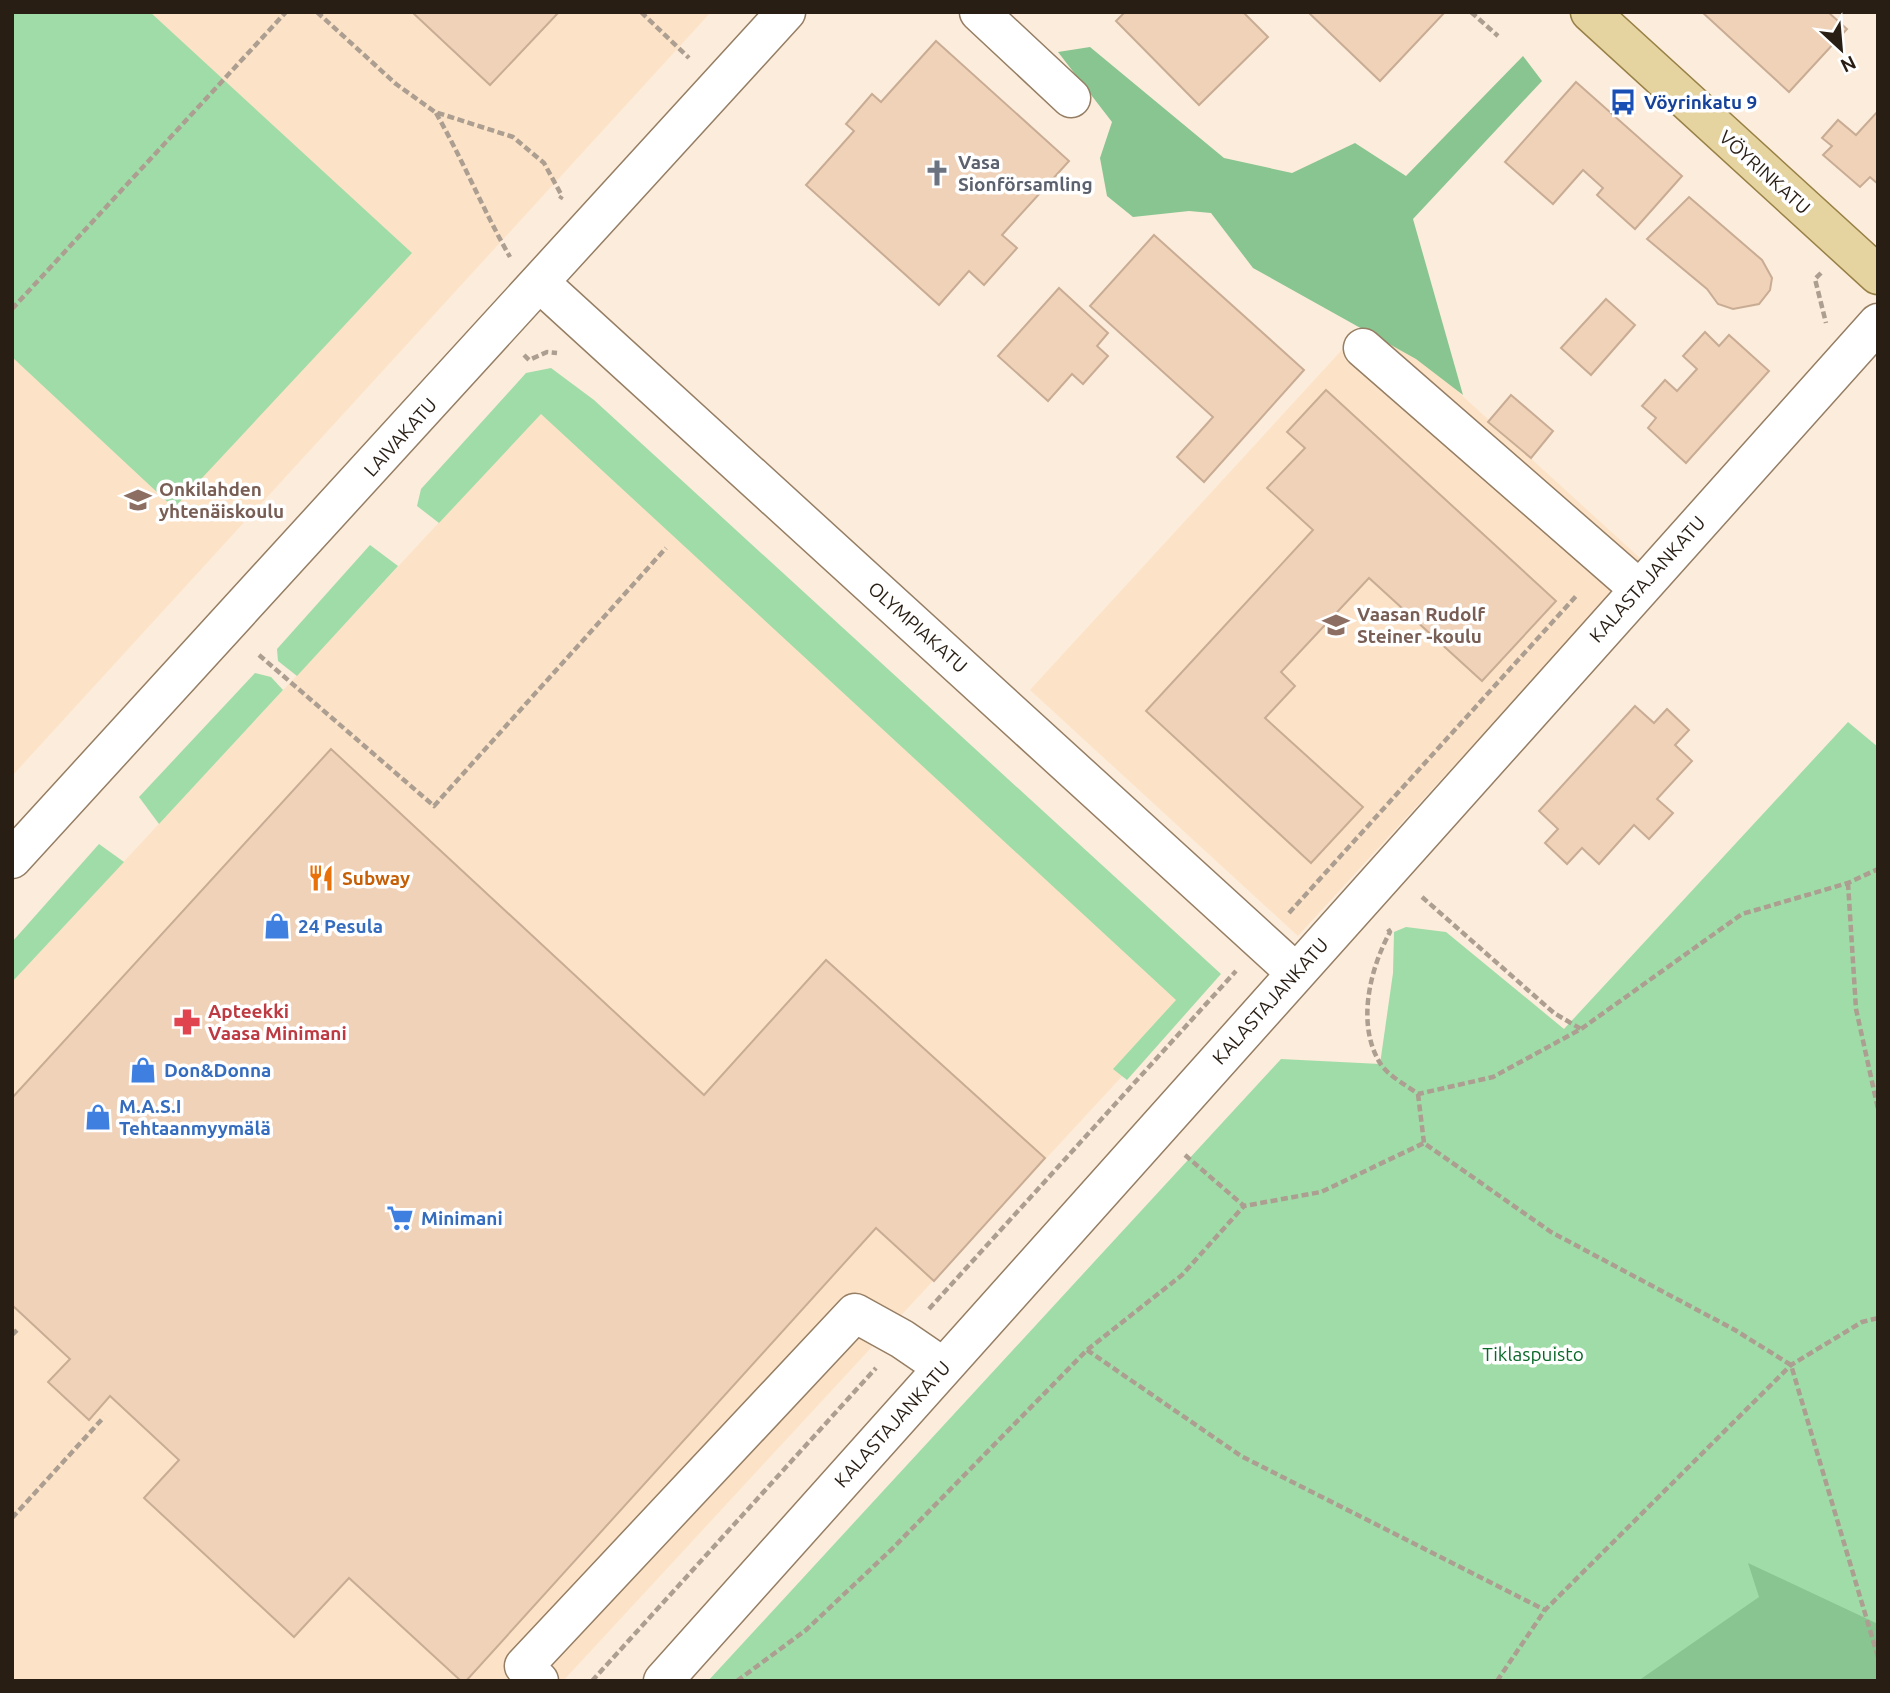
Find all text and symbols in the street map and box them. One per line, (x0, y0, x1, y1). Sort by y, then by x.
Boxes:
north arrow (1806, 14, 1876, 84)
text: N (1837, 51, 1860, 77)
bus stop icon: Vöyrinkatu 9 (1608, 87, 1638, 117)
place label: Vöyrinkatu 9 (1644, 91, 1757, 113)
street label: VÖYRINKATU (1715, 126, 1815, 218)
place label: Vasa Sionförsamling (958, 151, 1093, 195)
church icon: Vasa Sionförsamling (922, 158, 952, 188)
street label: LAIVAKATU (359, 393, 441, 481)
place label: Onkilahden yhtenäiskoulu (159, 478, 284, 522)
school or university icon: Onkilahden yhtenäiskoulu (123, 485, 153, 515)
street label: KALASTAJANKATU (1585, 511, 1709, 647)
street label: OLYMPIAKATU (864, 577, 972, 677)
place label: Vaasan Rudolf Steiner -koulu (1357, 603, 1485, 647)
school or university icon: Vaasan Rudolf Steiner -koulu (1321, 610, 1351, 640)
restaurant icon: Subway (306, 863, 336, 893)
place label: Subway (342, 867, 410, 889)
shop icon: 24 Pesula (262, 911, 292, 941)
place label: 24 Pesula (298, 915, 383, 937)
street label: KALASTAJANKATU (1208, 933, 1332, 1069)
place label: Apteekki Vaasa Minimani (208, 1000, 347, 1044)
pharmacy icon: Apteekki Vaasa Minimani (172, 1007, 202, 1037)
shop icon: Don&Donna (128, 1055, 158, 1085)
place label: Don&Donna (164, 1059, 271, 1081)
place label: M.A.S.I Tehtaanmyymälä (119, 1095, 271, 1139)
shop icon: M.A.S.I Tehtaanmyymälä (83, 1102, 113, 1132)
supermarket icon: Minimani (385, 1203, 415, 1233)
place label: Minimani (421, 1207, 503, 1229)
park label: Tiklaspuisto (1482, 1343, 1584, 1365)
street label: KALASTAJANKATU (830, 1356, 954, 1492)

